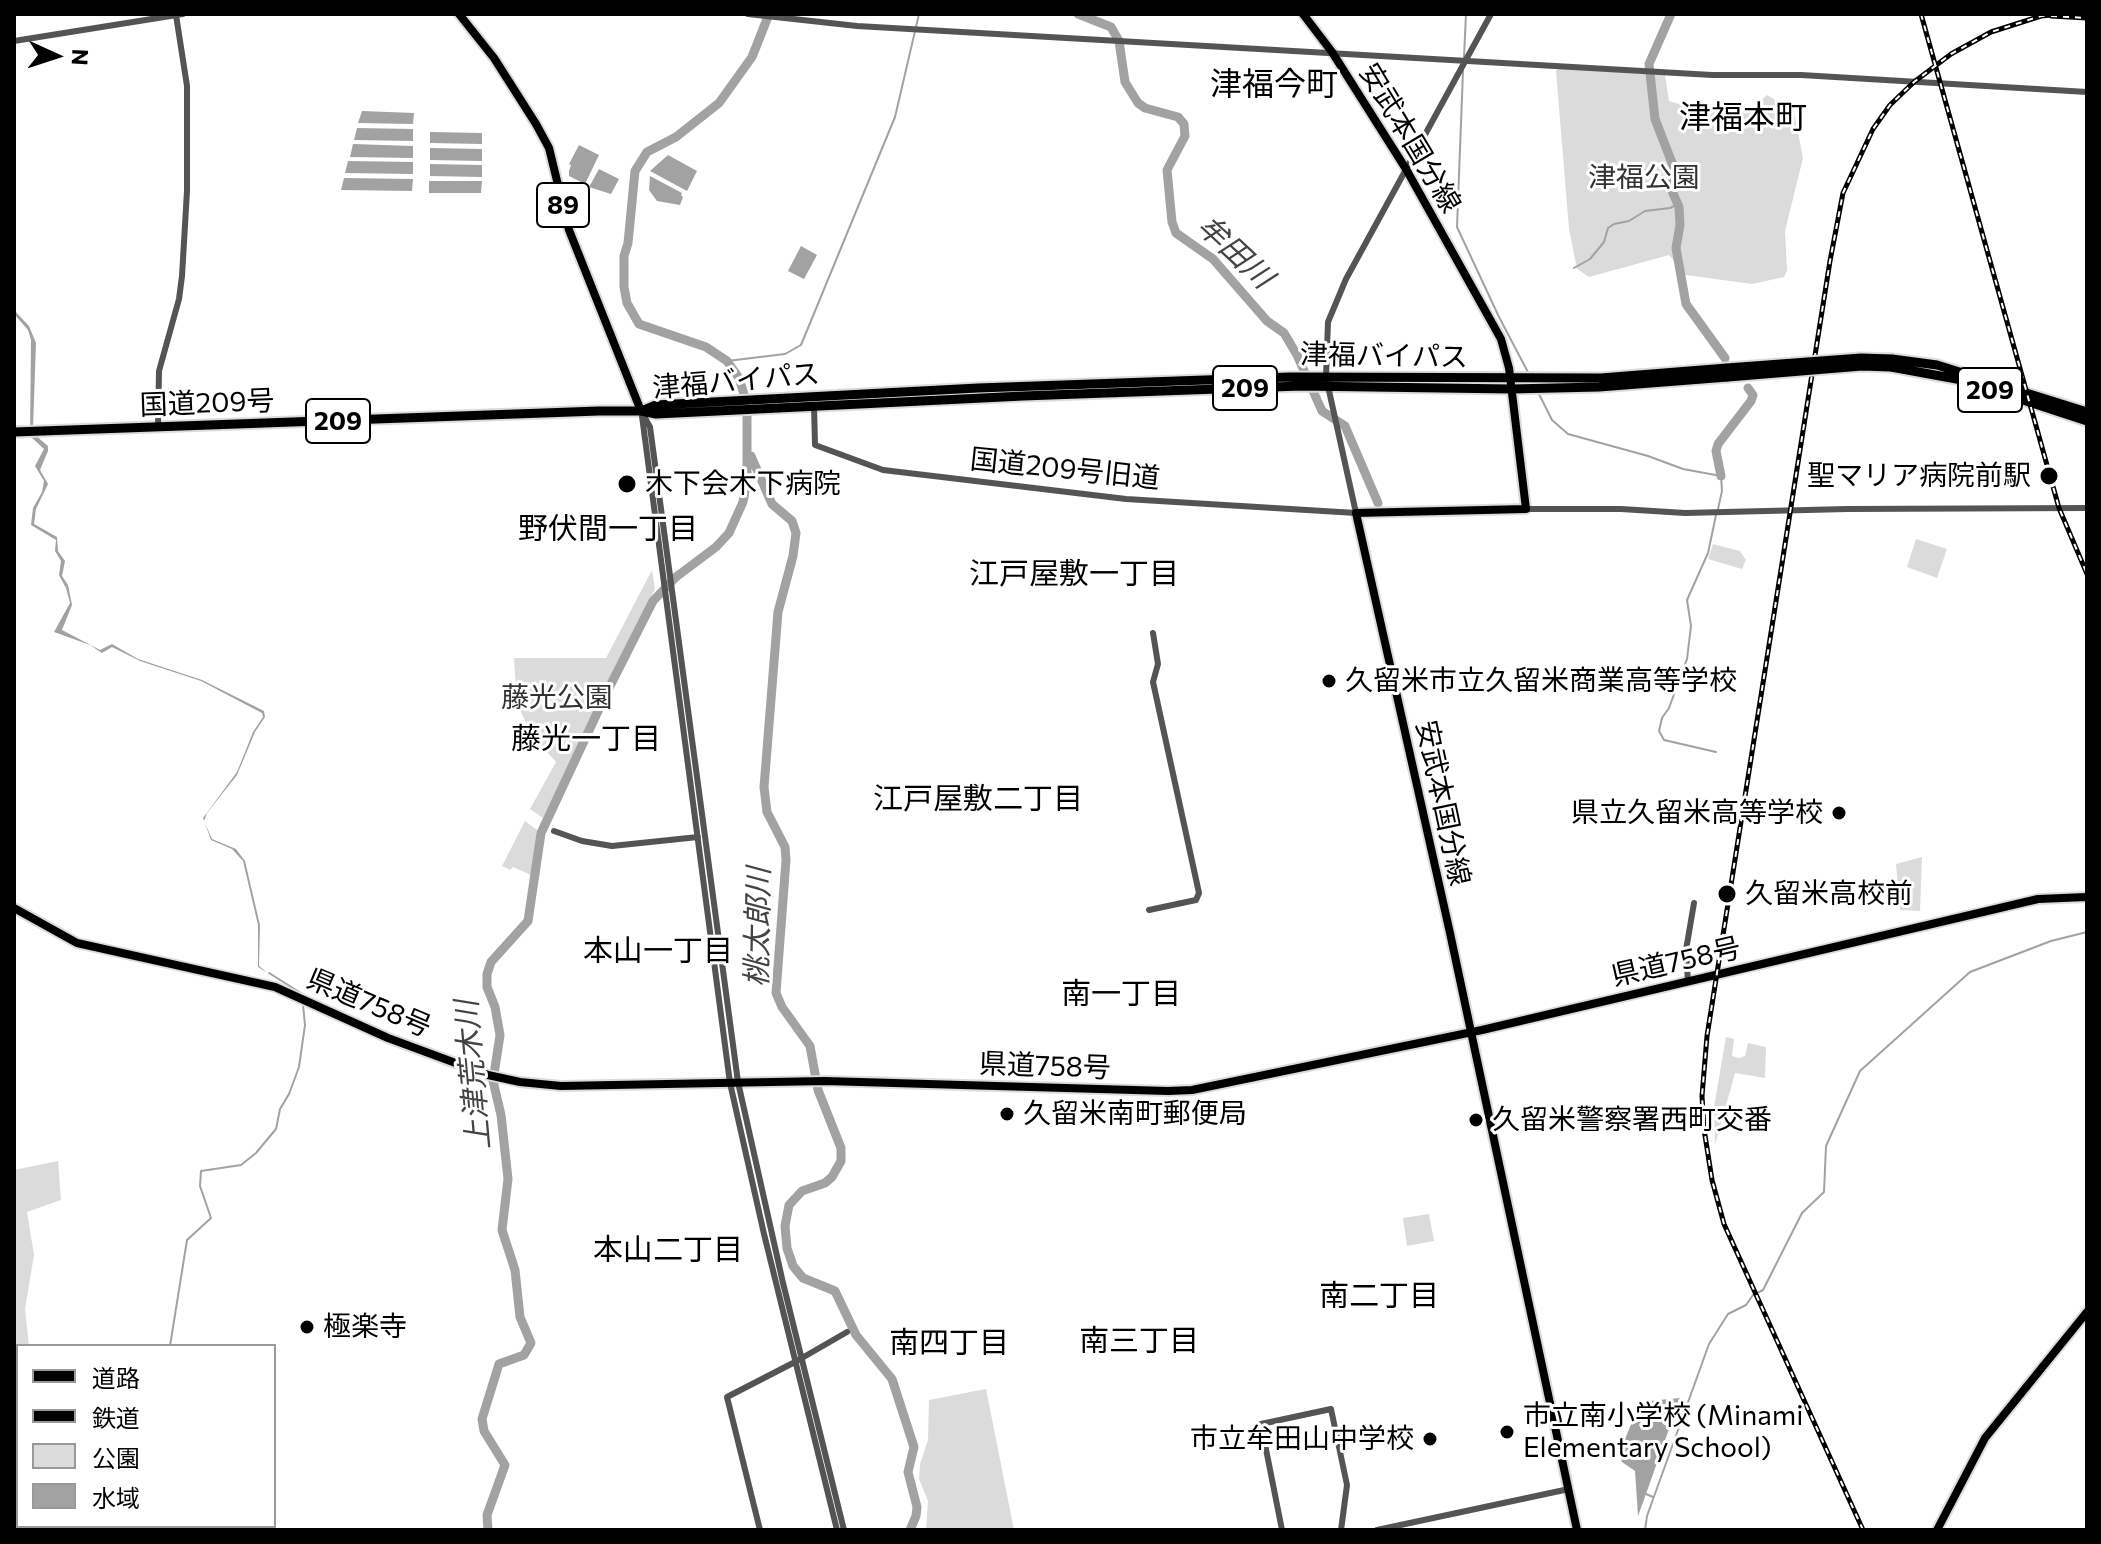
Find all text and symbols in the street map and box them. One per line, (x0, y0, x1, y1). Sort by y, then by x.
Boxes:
north arrow (16, 16, 96, 96)
text: N (67, 48, 94, 66)
street label: 安武本国分線 (1352, 57, 1468, 219)
district label: 津福今町 (1210, 65, 1338, 103)
district label: 津福本町 (1679, 98, 1807, 136)
park label: 津福公園 (1588, 161, 1700, 195)
road number: 89 (537, 183, 589, 227)
water label: 牟田川 (1190, 208, 1280, 296)
street label: 津福バイパス (1300, 338, 1468, 374)
street label: 津福バイパス (651, 357, 821, 405)
road number: 209 (1213, 366, 1277, 410)
road number: 209 (1958, 368, 2022, 412)
street label: 国道209号 (139, 384, 275, 422)
road number: 209 (306, 399, 370, 443)
street label: 国道209号旧道 (968, 442, 1162, 496)
place label: 聖マリア病院前駅 (1807, 459, 2031, 493)
marker: 聖マリア病院前駅 (2038, 465, 2060, 487)
place label: 木下会木下病院 (645, 467, 841, 501)
marker: 木下会木下病院 (616, 473, 638, 495)
district label: 野伏間一丁目 (518, 511, 698, 547)
district label: 江戸屋敷一丁目 (969, 556, 1179, 592)
place label: 久留米市立久留米商業高等学校 (1345, 664, 1737, 698)
marker: 久留米市立久留米商業高等学校 (1320, 672, 1338, 690)
park label: 藤光公園 (501, 681, 613, 715)
street label: 安武本国分線 (1409, 717, 1477, 889)
district label: 藤光一丁目 (511, 721, 661, 757)
district label: 江戸屋敷二丁目 (873, 781, 1083, 817)
place label: 県立久留米高等学校 (1571, 796, 1823, 830)
marker: 県立久留米高等学校 (1830, 804, 1848, 822)
water label: 桃太郎川 (739, 867, 777, 987)
place label: 久留米高校前 (1745, 877, 1913, 911)
marker: 久留米高校前 (1716, 883, 1738, 905)
street label: 県道758号 (1608, 931, 1744, 993)
district label: 本山一丁目 (583, 933, 733, 969)
street label: 県道758号 (302, 962, 436, 1044)
district label: 南一丁目 (1061, 976, 1181, 1012)
water label: 上津荒木川 (449, 999, 497, 1151)
street label: 県道758号 (979, 1047, 1111, 1085)
place label: 久留米南町郵便局 (1023, 1097, 1247, 1131)
place label: 久留米警察署西町交番 (1492, 1103, 1772, 1137)
marker: 久留米南町郵便局 (998, 1105, 1016, 1123)
marker: 久留米警察署西町交番 (1467, 1111, 1485, 1129)
district label: 本山二丁目 (593, 1232, 743, 1268)
district label: 南二丁目 (1319, 1278, 1439, 1314)
place label: 極楽寺 (323, 1310, 407, 1344)
marker: 極楽寺 (298, 1318, 316, 1336)
district label: 南三丁目 (1079, 1323, 1199, 1359)
district label: 南四丁目 (889, 1325, 1009, 1361)
legend (16, 1344, 276, 1528)
text: 道路 (92, 1363, 140, 1392)
place label: 市立南小学校 (Minami Elementary School) (1523, 1399, 1803, 1465)
text: 鉄道 (92, 1403, 140, 1432)
place label: 市立牟田山中学校 (1190, 1422, 1414, 1456)
marker: 市立南小学校 (Minami Elementary School) (1498, 1423, 1516, 1441)
marker: 市立牟田山中学校 (1421, 1430, 1439, 1448)
text: 公園 (92, 1443, 140, 1472)
text: 水域 (92, 1483, 140, 1512)

